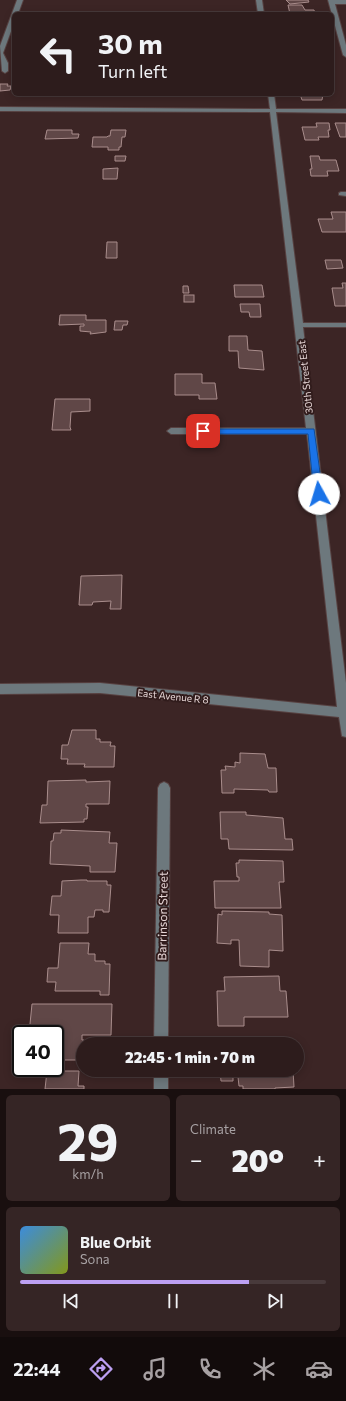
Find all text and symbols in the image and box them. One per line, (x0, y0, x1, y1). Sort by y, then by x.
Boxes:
text: 30 m (98, 26, 163, 60)
icon: left (32, 28, 84, 80)
text: Turn left (98, 60, 167, 82)
street label: 30th Street East (295, 340, 315, 414)
pin (186, 414, 220, 448)
icon: arrive (192, 420, 214, 442)
position arrow (298, 473, 340, 515)
street label: East Avenue R 8 (137, 686, 209, 706)
street label: Barrinson Street (154, 871, 170, 961)
speed limit sign: 40 (12, 1025, 64, 1077)
text: 22:45 · 1 min · 70 m (125, 1048, 255, 1066)
text: 29 (57, 1108, 119, 1172)
text: Climate (190, 1121, 236, 1137)
text: 20° (231, 1141, 284, 1178)
text: − (190, 1146, 203, 1173)
text: + (313, 1146, 326, 1173)
text: km/h (72, 1166, 104, 1182)
text: Blue Orbit (80, 1233, 151, 1251)
text: Sona (80, 1251, 110, 1267)
icon: previous (60, 1290, 82, 1312)
icon: pause (162, 1290, 184, 1312)
icon: next (264, 1290, 286, 1312)
icon: directions (87, 1355, 115, 1383)
icon: music (141, 1355, 169, 1383)
icon: phone (196, 1355, 224, 1383)
icon: climate (250, 1355, 278, 1383)
icon: car (305, 1355, 333, 1383)
text: 22:44 (13, 1358, 61, 1380)

